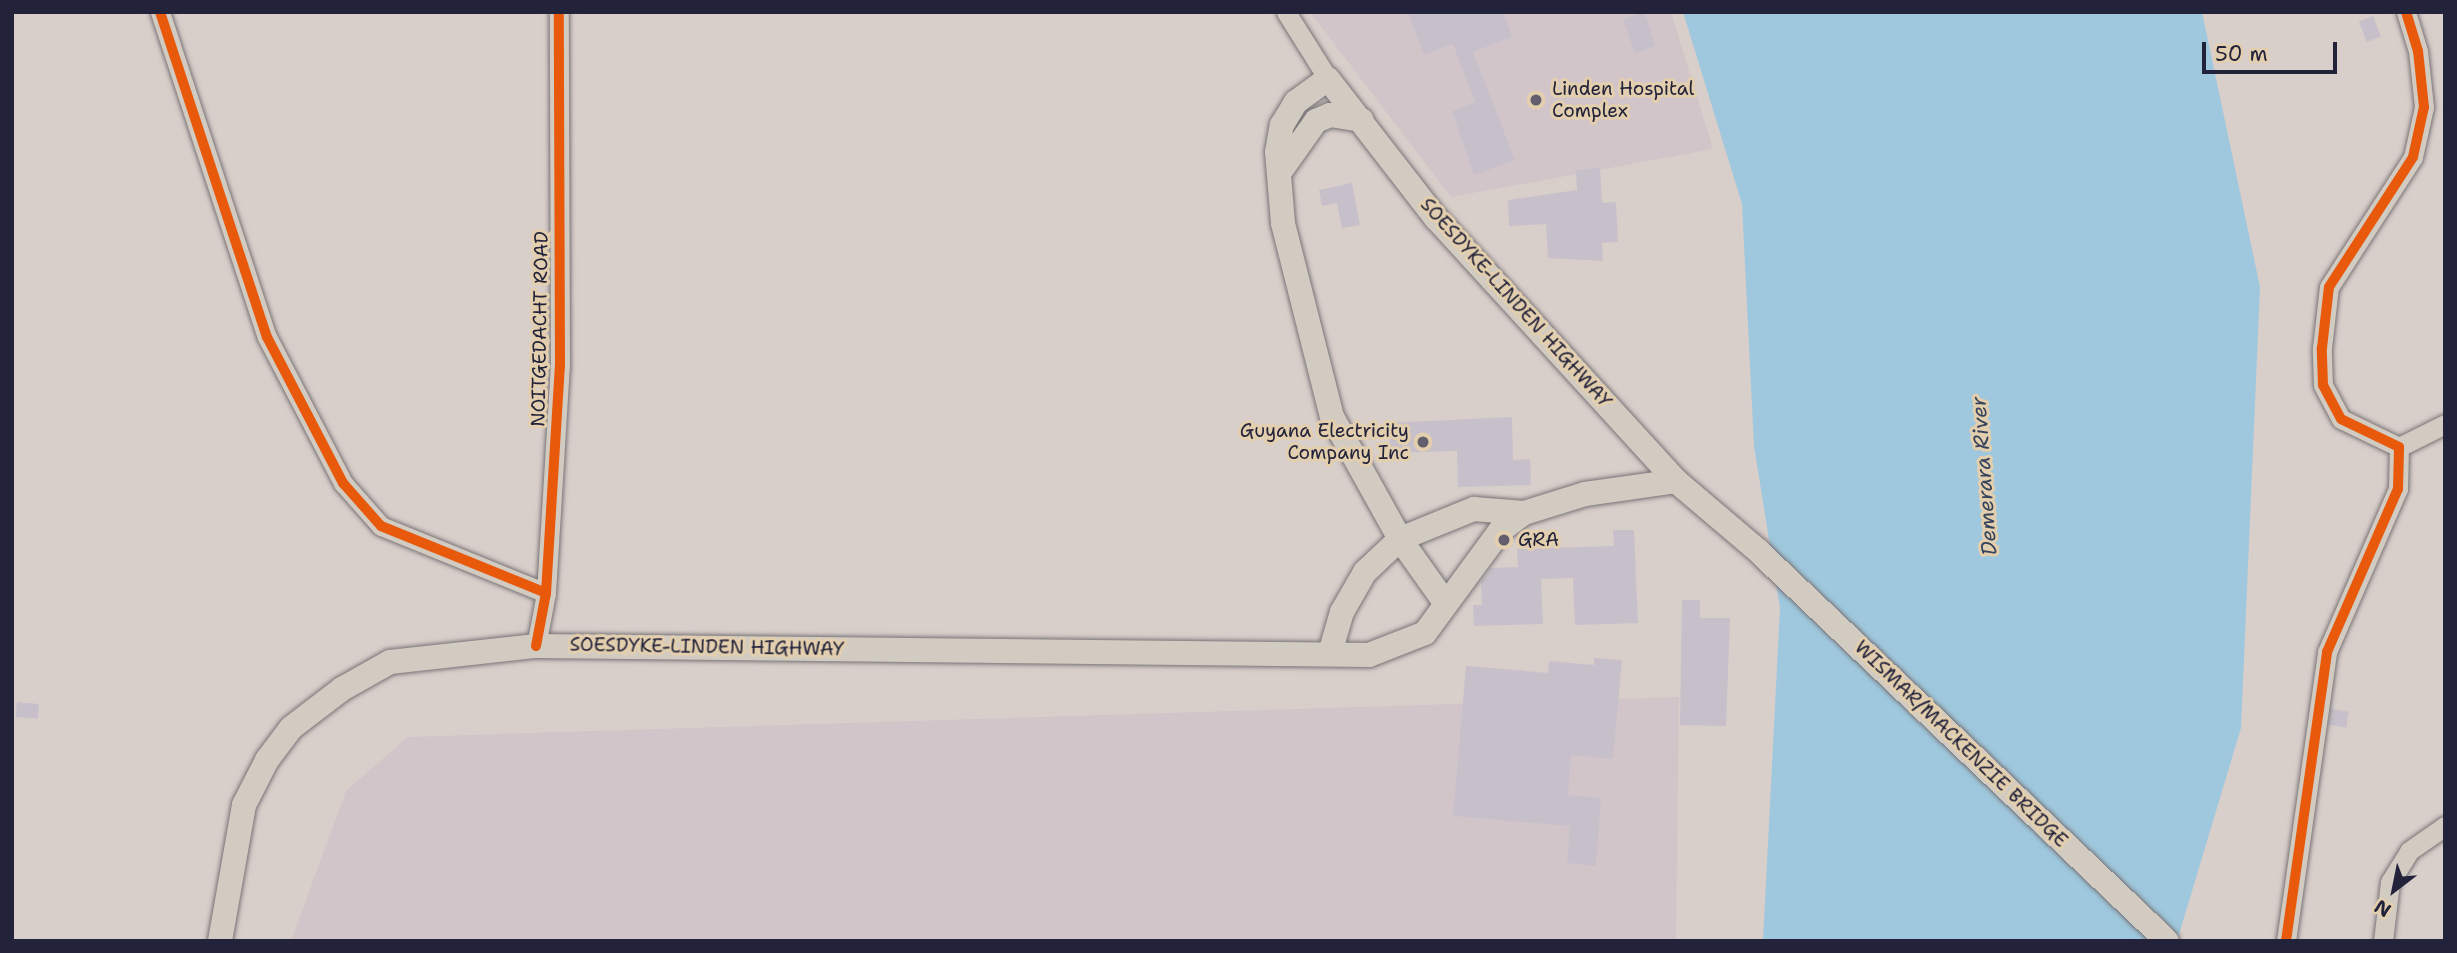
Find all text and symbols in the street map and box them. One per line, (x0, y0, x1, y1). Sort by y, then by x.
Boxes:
scale bar (2205, 28, 2340, 72)
text: 50 m (2215, 40, 2268, 68)
place label: Linden Hospital Complex (1552, 78, 1694, 122)
marker: Linden Hospital Complex (1526, 90, 1546, 110)
street label: SOESDYKE-LINDEN HIGHWAY (1416, 193, 1616, 413)
street label: NOITGEDACHT ROAD (527, 231, 553, 427)
water label: Demerara River (1966, 396, 2002, 556)
place label: Guyana Electricity Company Inc (1240, 420, 1409, 464)
marker: Guyana Electricity Company Inc (1415, 434, 1431, 450)
place label: GRA (1518, 529, 1559, 551)
marker: GRA (1496, 532, 1512, 548)
street label: SOESDYKE-LINDEN HIGHWAY (569, 633, 845, 661)
street label: WISMAR/MACKENZIE BRIDGE (1850, 636, 2072, 852)
north arrow (2359, 855, 2429, 925)
text: N (2370, 894, 2396, 923)

